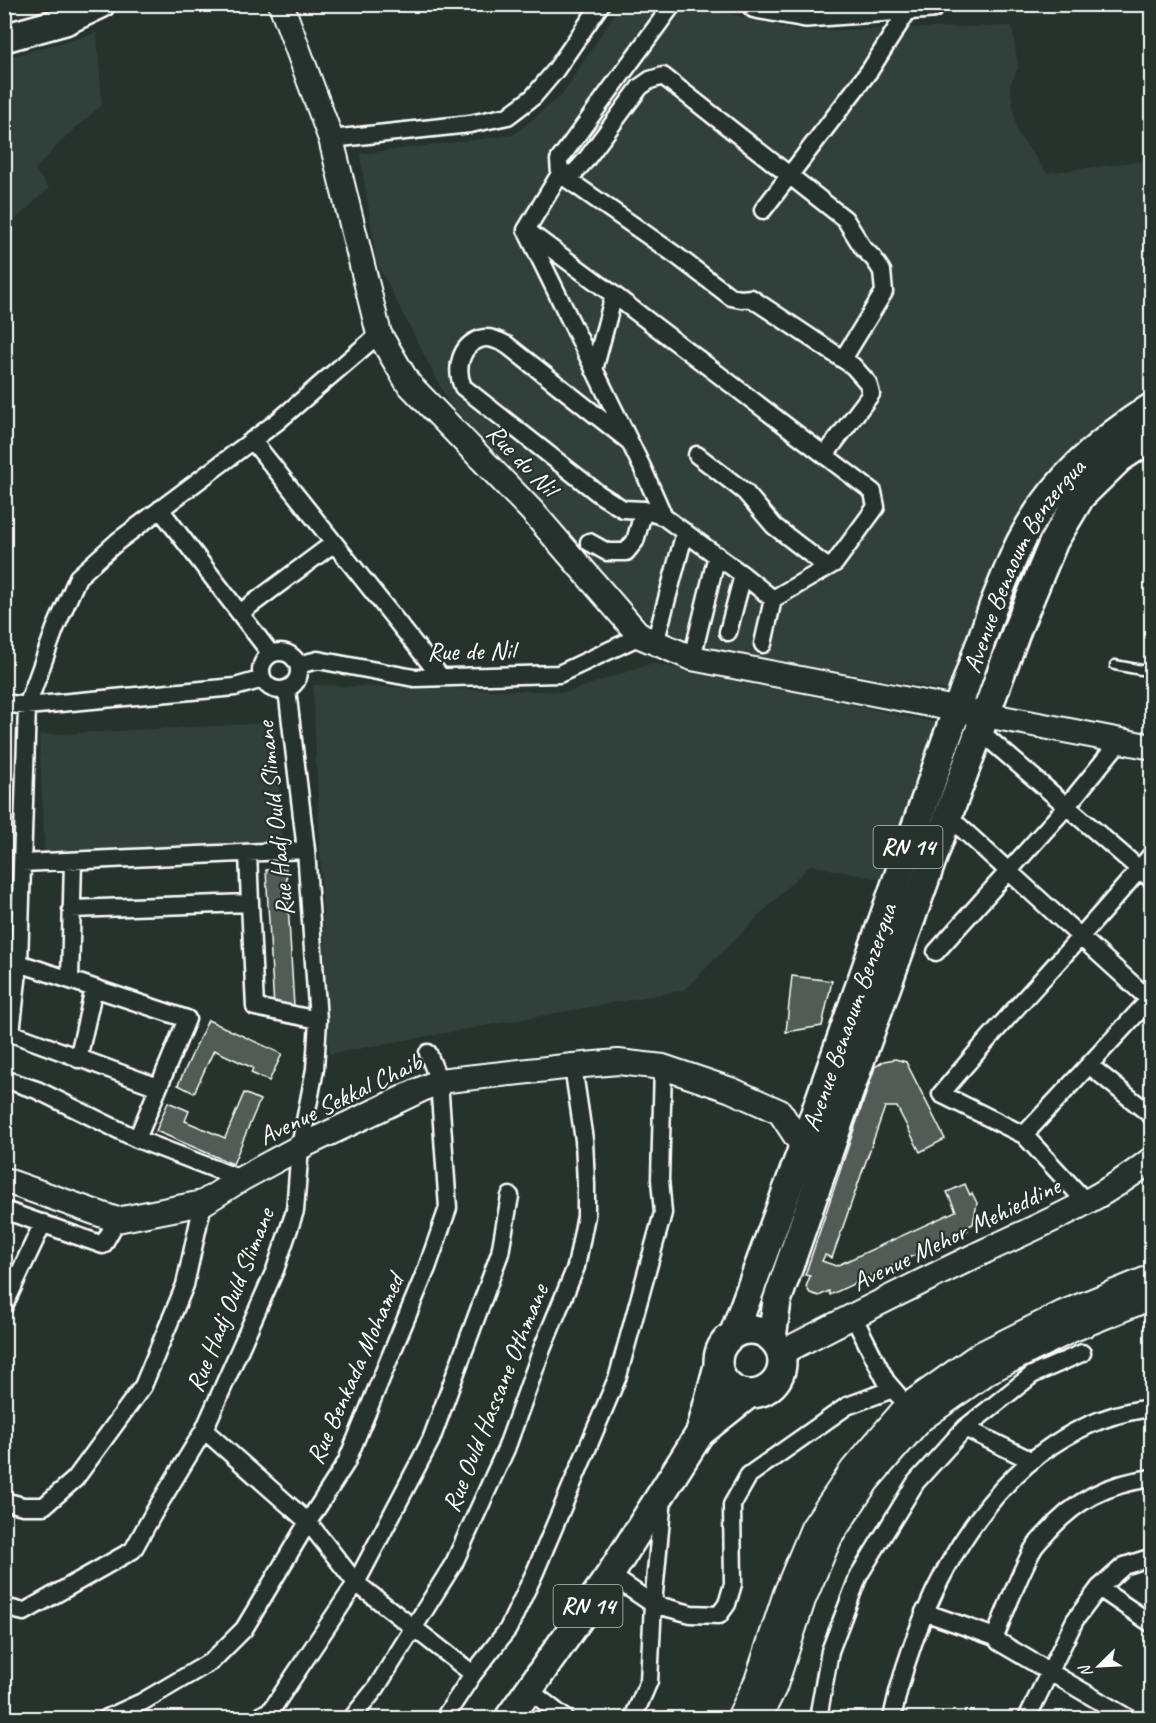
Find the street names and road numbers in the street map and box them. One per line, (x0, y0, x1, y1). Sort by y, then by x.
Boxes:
street label: Rue du Nil (479, 417, 568, 507)
street label: Avenue Benaoum Benzergua (955, 450, 1093, 677)
street label: Rue de Nil (427, 634, 520, 668)
street label: Rue Hadj Ould Slimane (248, 718, 302, 918)
road number: RN 14 (874, 826, 942, 868)
street label: Avenue Benaoum Benzergua (793, 898, 904, 1135)
street label: Avenue Sekkal Chaib (253, 1045, 429, 1153)
street label: Avenue Mehor Mehieddine (846, 1168, 1068, 1299)
street label: Rue Hadj Ould Slimane (178, 1201, 283, 1397)
street label: Rue Benkada Mohamed (298, 1265, 413, 1469)
street label: Rue Ould Hassane Othmane (434, 1278, 556, 1517)
road number: RN 14 (554, 1585, 622, 1627)

